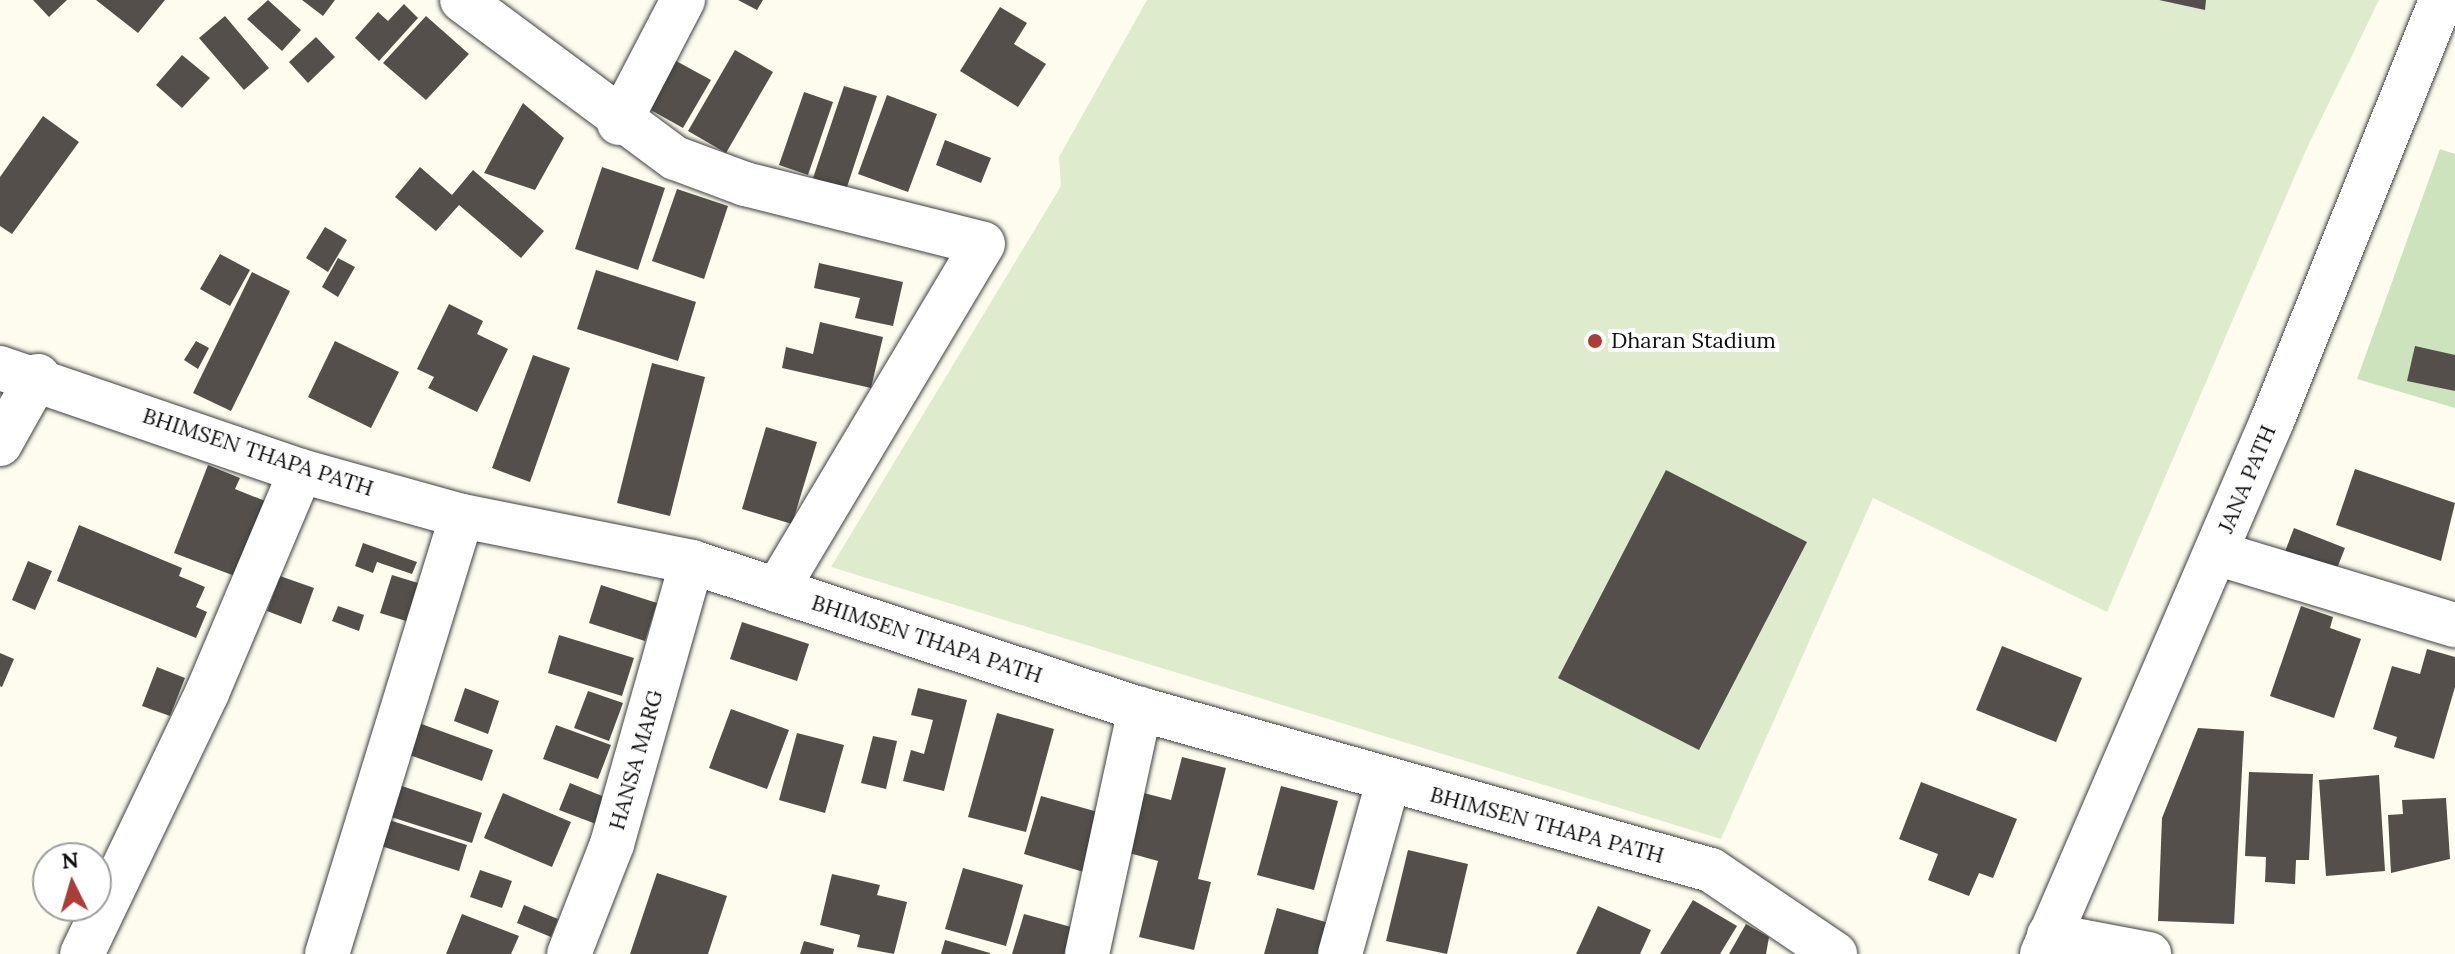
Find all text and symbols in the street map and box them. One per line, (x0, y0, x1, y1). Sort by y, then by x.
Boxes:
place label: Dharan Stadium (1611, 328, 1776, 354)
marker: Dharan Stadium (1586, 332, 1604, 350)
street label: BHIMSEN THAPA PATH (139, 402, 377, 502)
street label: JANA PATH (2212, 421, 2282, 537)
street label: BHIMSEN THAPA PATH (808, 589, 1046, 689)
street label: HANSA MARG (603, 687, 669, 833)
street label: BHIMSEN THAPA PATH (1427, 781, 1667, 869)
north arrow (32, 842, 112, 922)
text: N (60, 845, 80, 875)

